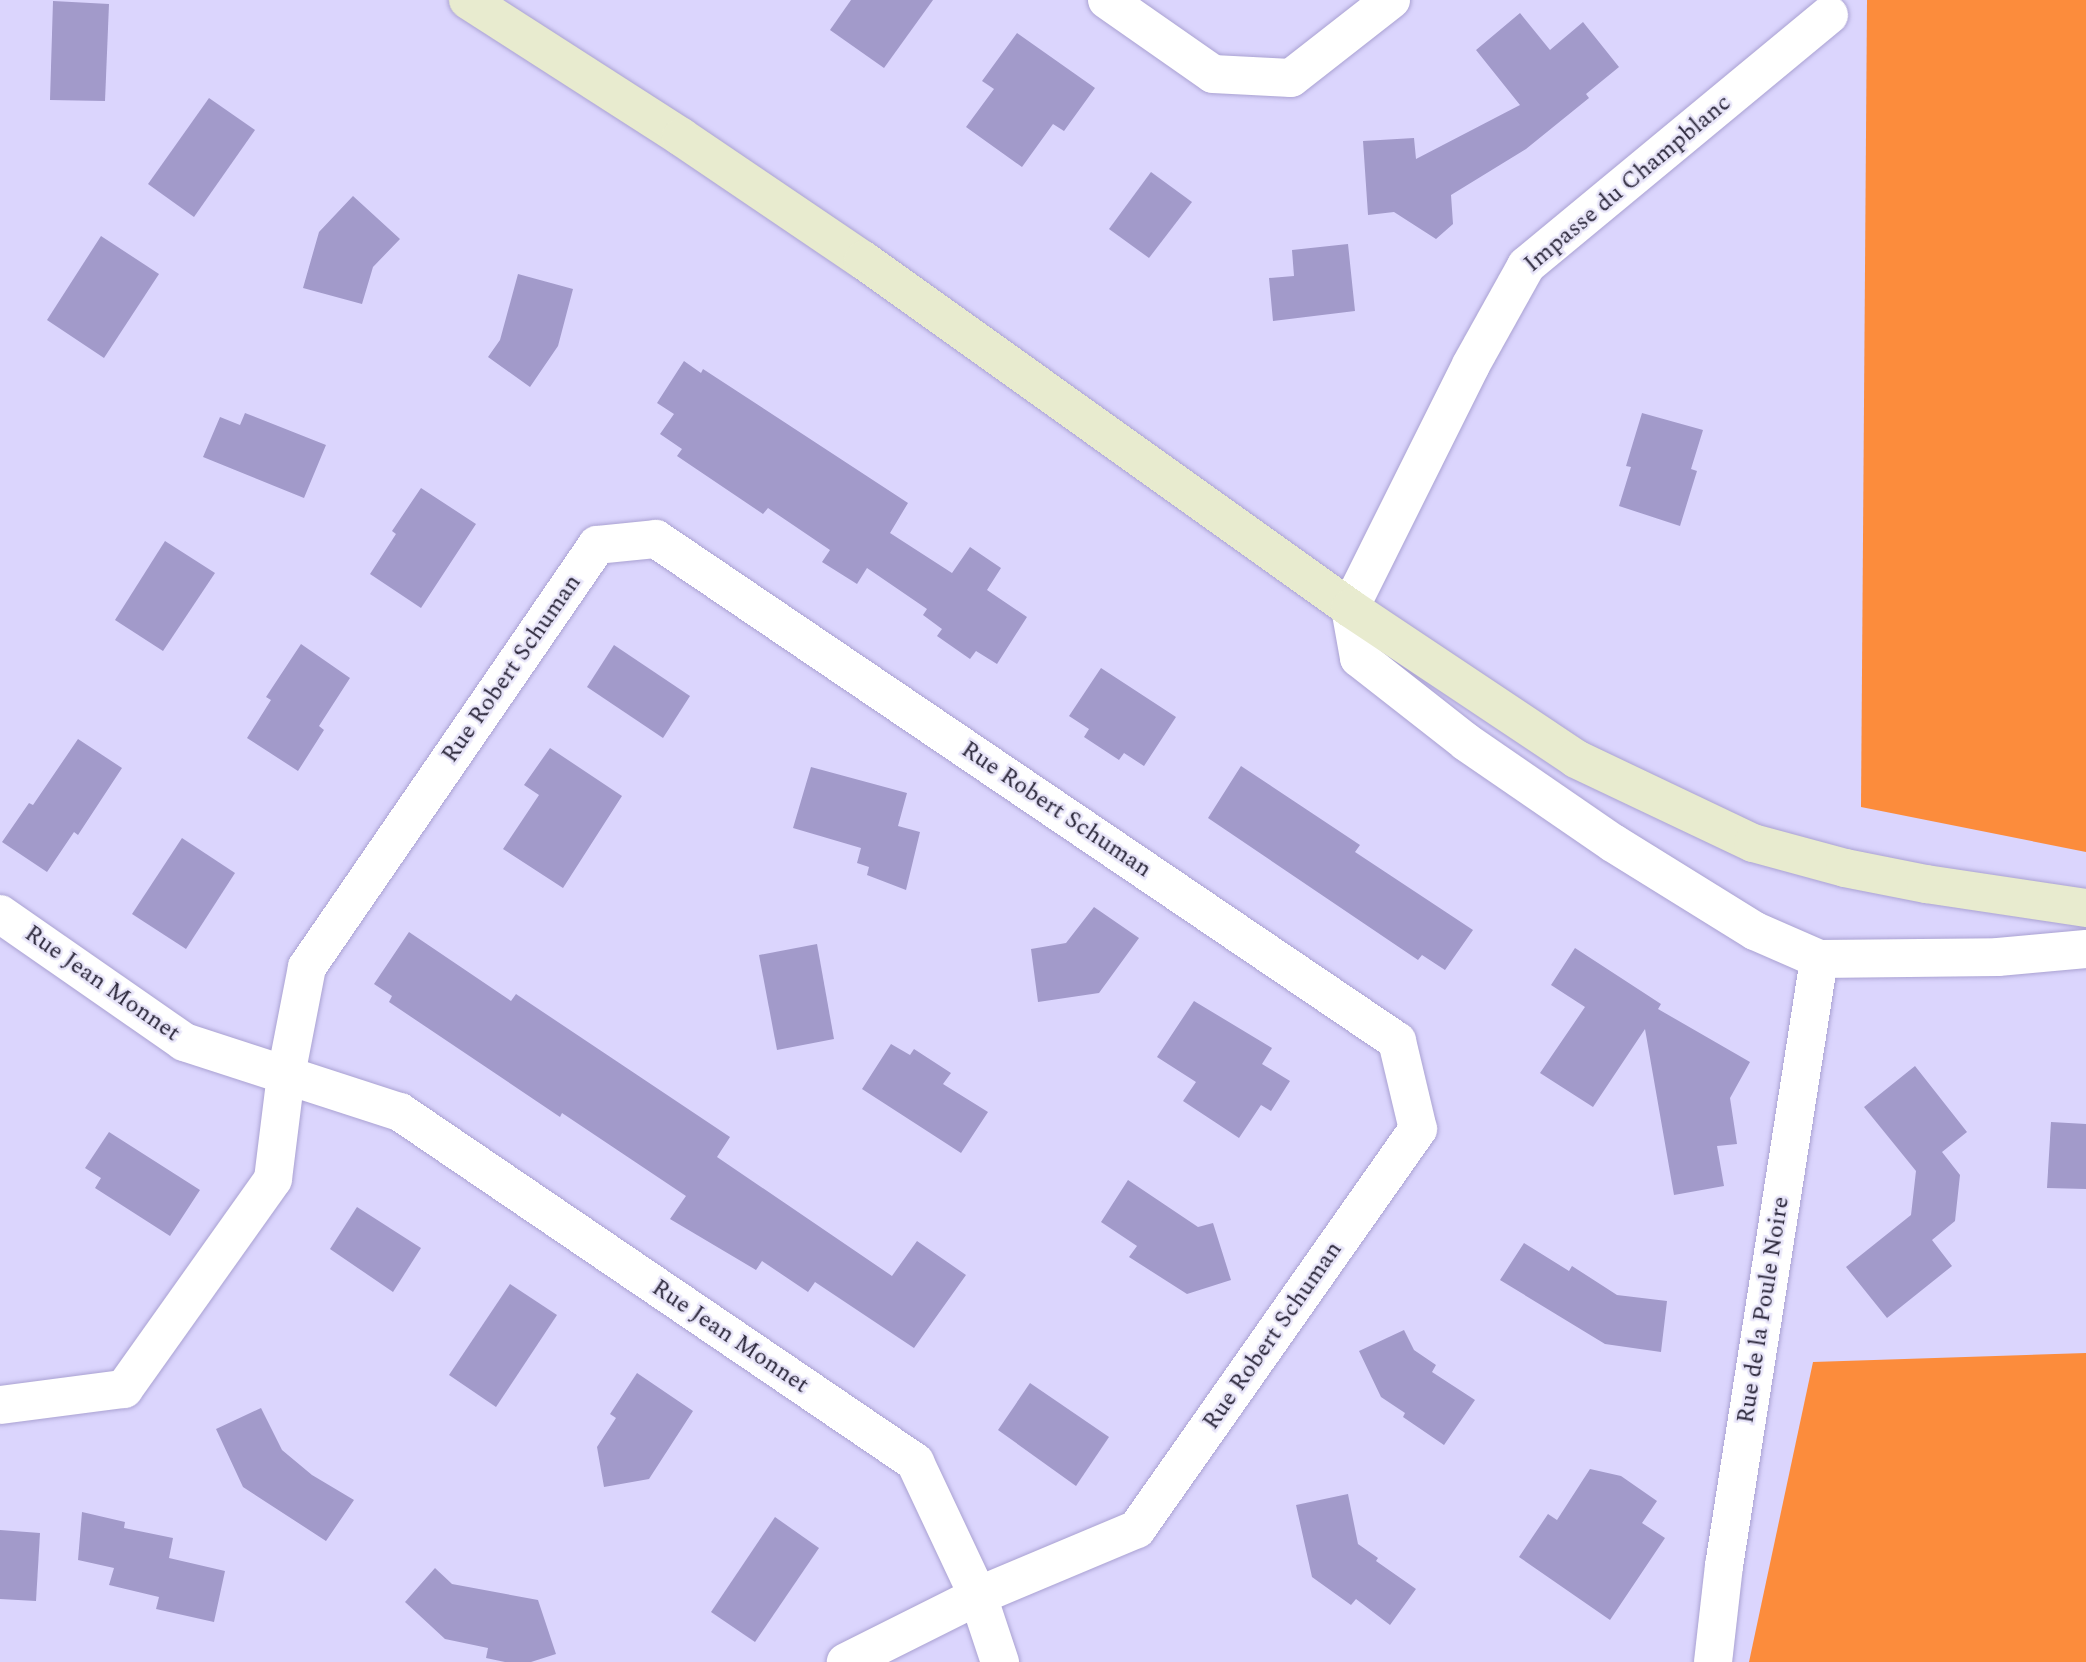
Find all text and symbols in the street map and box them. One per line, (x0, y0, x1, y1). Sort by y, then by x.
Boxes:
street label: Impasse du Champblanc (1519, 89, 1737, 279)
street label: Rue Robert Schuman (436, 569, 588, 769)
street label: Rue Robert Schuman (955, 736, 1157, 884)
street label: Rue Jean Monnet (19, 920, 185, 1048)
street label: Rue de la Poule Noire (1732, 1194, 1796, 1426)
street label: Rue Robert Schuman (1197, 1236, 1349, 1436)
street label: Rue Jean Monnet (646, 1274, 814, 1400)

